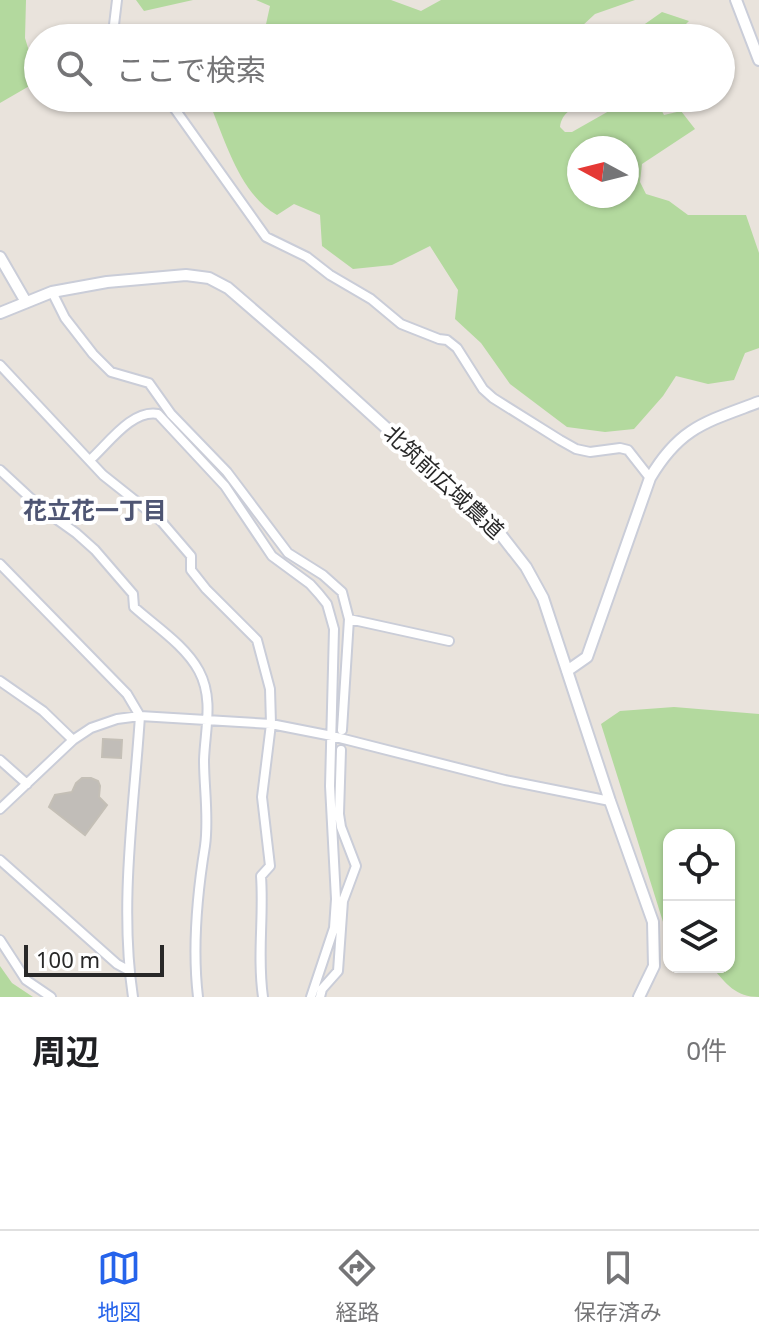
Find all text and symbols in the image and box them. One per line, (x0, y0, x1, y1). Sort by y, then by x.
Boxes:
search box (24, 24, 735, 112)
icon: search (52, 46, 96, 90)
text: ここで検索 (116, 49, 266, 90)
north arrow (567, 136, 639, 208)
street label: 北筑前広域農道 (378, 418, 511, 545)
district label: 花立花一丁目 (23, 493, 167, 526)
map controls (663, 829, 735, 973)
button: locate (663, 829, 735, 901)
button: layers (663, 901, 735, 973)
scale bar (24, 941, 164, 977)
text: 100 m (36, 944, 100, 974)
text: 周辺 (32, 1028, 100, 1074)
text: 0件 (686, 1032, 727, 1068)
tab: 地図 (97, 1246, 141, 1326)
tab: 経路 (335, 1246, 380, 1326)
tab: 保存済み (574, 1246, 662, 1326)

